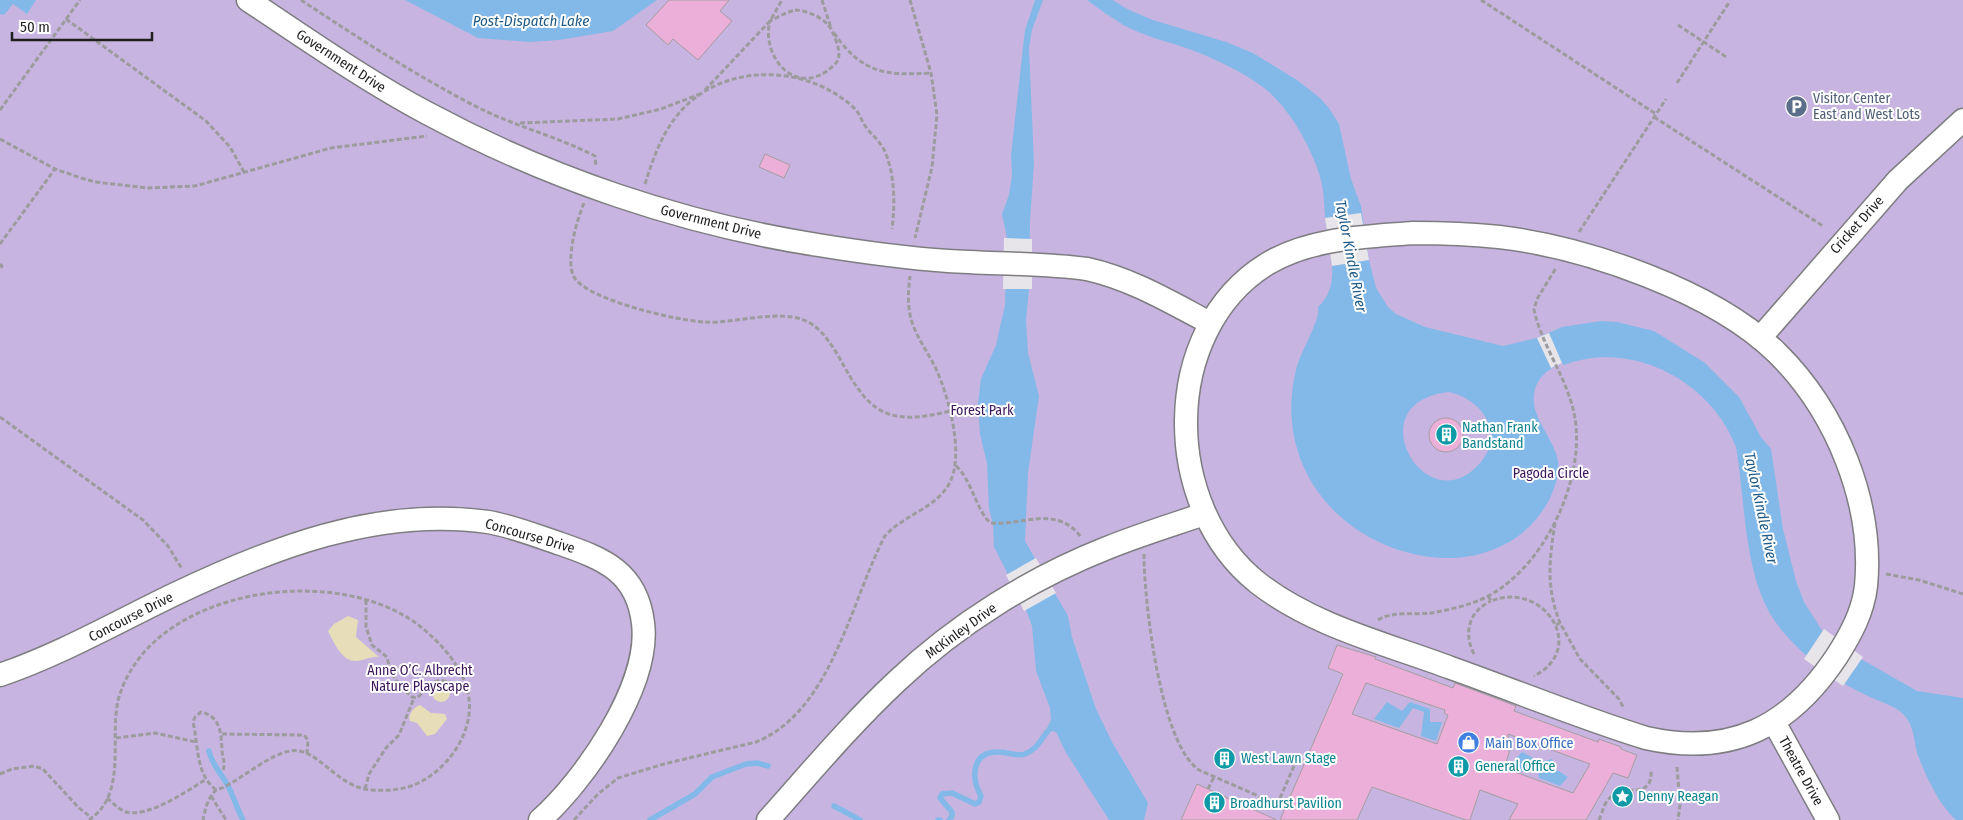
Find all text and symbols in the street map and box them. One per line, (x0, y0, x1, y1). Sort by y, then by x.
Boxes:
scale bar (12, 10, 152, 42)
water label: Post-Dispatch Lake (473, 12, 589, 30)
text: 50 m (20, 18, 50, 36)
street label: Government Drive (293, 26, 389, 96)
place label: Visitor Center East and West Lots (1813, 90, 1920, 123)
parking icon: Visitor Center East and West Lots (1785, 94, 1809, 118)
street label: Cricket Drive (1827, 192, 1888, 257)
water label: Taylor Kindle River (1331, 198, 1371, 314)
street label: Government Drive (659, 201, 763, 243)
park label: Forest Park (950, 402, 1014, 419)
place label: Nathan Frank Bandstand (1462, 419, 1538, 452)
building icon: Nathan Frank Bandstand (1434, 423, 1458, 447)
water label: Taylor Kindle River (1740, 451, 1782, 566)
park label: Pagoda Circle (1513, 465, 1589, 482)
street label: Concourse Drive (483, 515, 577, 557)
street label: Concourse Drive (86, 588, 176, 646)
street label: McKinley Drive (922, 599, 1000, 663)
park label: Anne O’C. Albrecht Nature Playscape (367, 662, 473, 695)
shop icon: Main Box Office (1457, 731, 1481, 755)
street label: Theatre Drive (1775, 733, 1827, 809)
place label: Main Box Office (1485, 735, 1573, 752)
building icon: West Lawn Stage (1213, 746, 1237, 770)
place label: West Lawn Stage (1241, 750, 1336, 767)
building icon: General Office (1447, 754, 1471, 778)
place label: General Office (1475, 758, 1556, 775)
place icon: Denny Reagan (1610, 784, 1634, 808)
place label: Denny Reagan (1638, 788, 1719, 805)
building icon: Broadhurst Pavilion (1202, 791, 1226, 815)
place label: Broadhurst Pavilion (1230, 795, 1342, 812)

